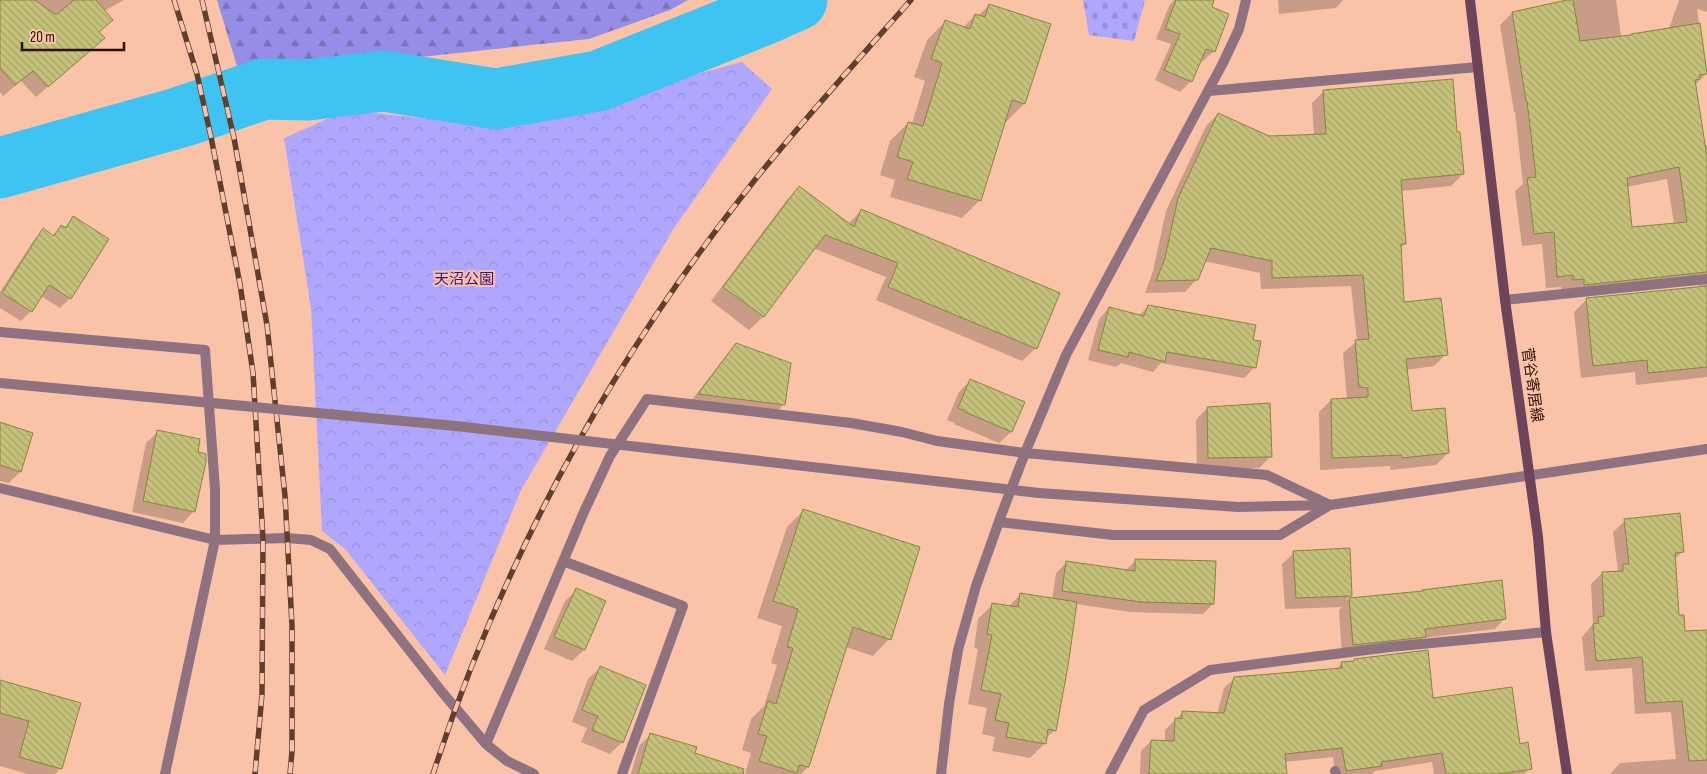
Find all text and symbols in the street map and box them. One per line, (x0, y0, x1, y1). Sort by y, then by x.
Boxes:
scale bar (22, 20, 125, 52)
text: 20 m (30, 28, 55, 47)
park label: 天沼公園 (434, 270, 494, 289)
street label: 菅谷寄居線 (1517, 347, 1547, 423)

